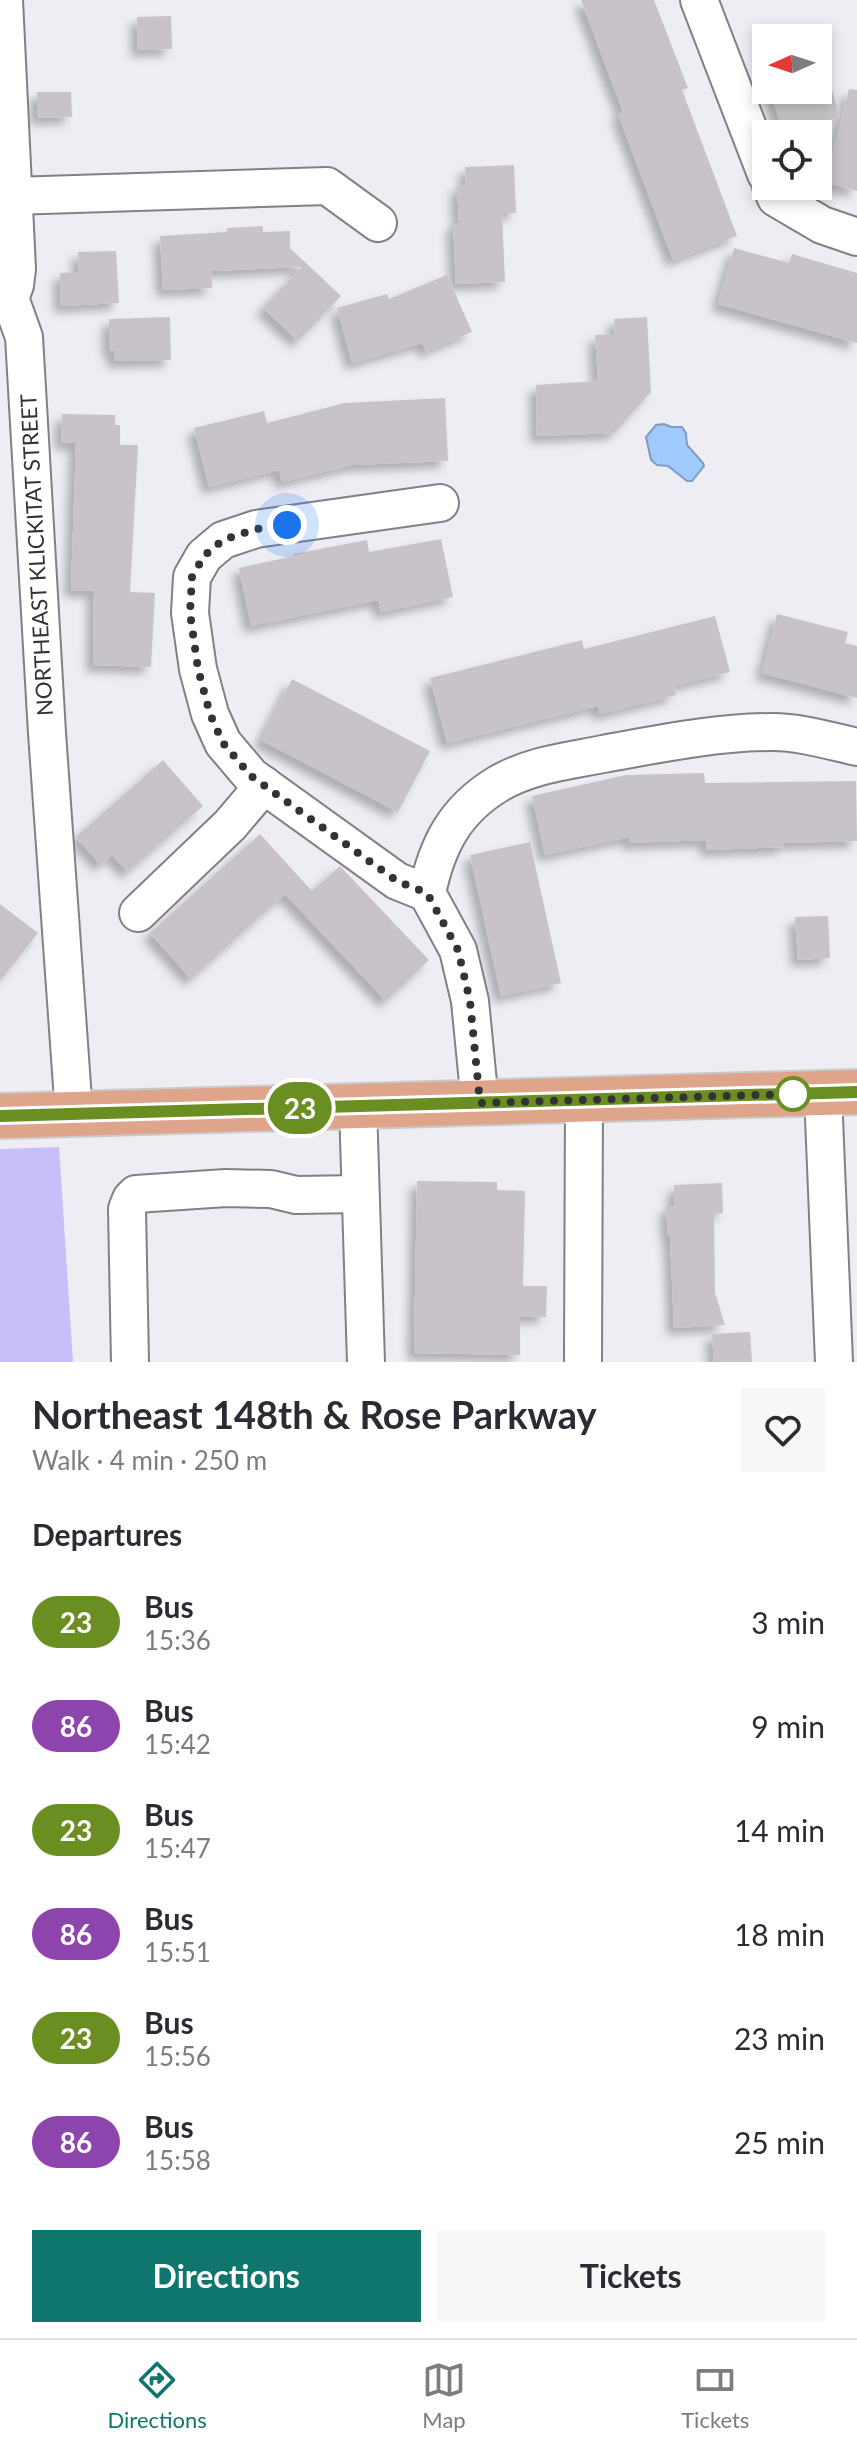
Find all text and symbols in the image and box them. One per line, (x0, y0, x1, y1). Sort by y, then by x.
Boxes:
north arrow (752, 24, 832, 104)
map controls (752, 24, 832, 200)
button: locate (752, 120, 832, 200)
street label: NORTHEAST KLICKITAT STREET (14, 393, 58, 717)
your location (267, 505, 307, 545)
unlabelled marker (776, 1077, 810, 1111)
line badge: 23 (264, 1082, 336, 1134)
text: 23 (284, 1091, 316, 1125)
button: heart (741, 1388, 825, 1472)
text: Northeast 148th & Rose Parkway (32, 1391, 597, 1437)
text: Walk · 4 min · 250 m (32, 1444, 267, 1476)
text: Departures (32, 1516, 182, 1552)
text: Bus (144, 1588, 194, 1624)
text: 3 min (751, 1604, 825, 1640)
text: 23 (60, 1605, 92, 1639)
text: 15:36 (144, 1624, 211, 1656)
text: Bus (144, 1692, 194, 1728)
text: 9 min (751, 1708, 825, 1744)
text: 86 (60, 1709, 92, 1743)
text: 15:42 (144, 1728, 211, 1760)
text: Bus (144, 1796, 194, 1832)
text: 14 min (734, 1812, 825, 1848)
text: 23 (60, 1813, 92, 1847)
text: 15:47 (144, 1832, 211, 1864)
text: Bus (144, 1900, 194, 1936)
text: 18 min (734, 1916, 825, 1952)
text: 86 (60, 1917, 92, 1951)
text: 15:51 (144, 1936, 211, 1968)
text: Bus (144, 2004, 194, 2040)
text: 23 min (734, 2020, 825, 2056)
text: 23 (60, 2021, 92, 2055)
text: 15:56 (144, 2040, 211, 2072)
text: Bus (144, 2108, 194, 2144)
text: 25 min (734, 2124, 825, 2160)
text: 86 (60, 2125, 92, 2159)
text: 15:58 (144, 2144, 211, 2176)
button: Directions (32, 2230, 421, 2322)
button: Tickets (437, 2230, 825, 2322)
tab: Directions (108, 2358, 207, 2433)
tab: Map (422, 2358, 466, 2433)
tab: Tickets (681, 2358, 749, 2433)

